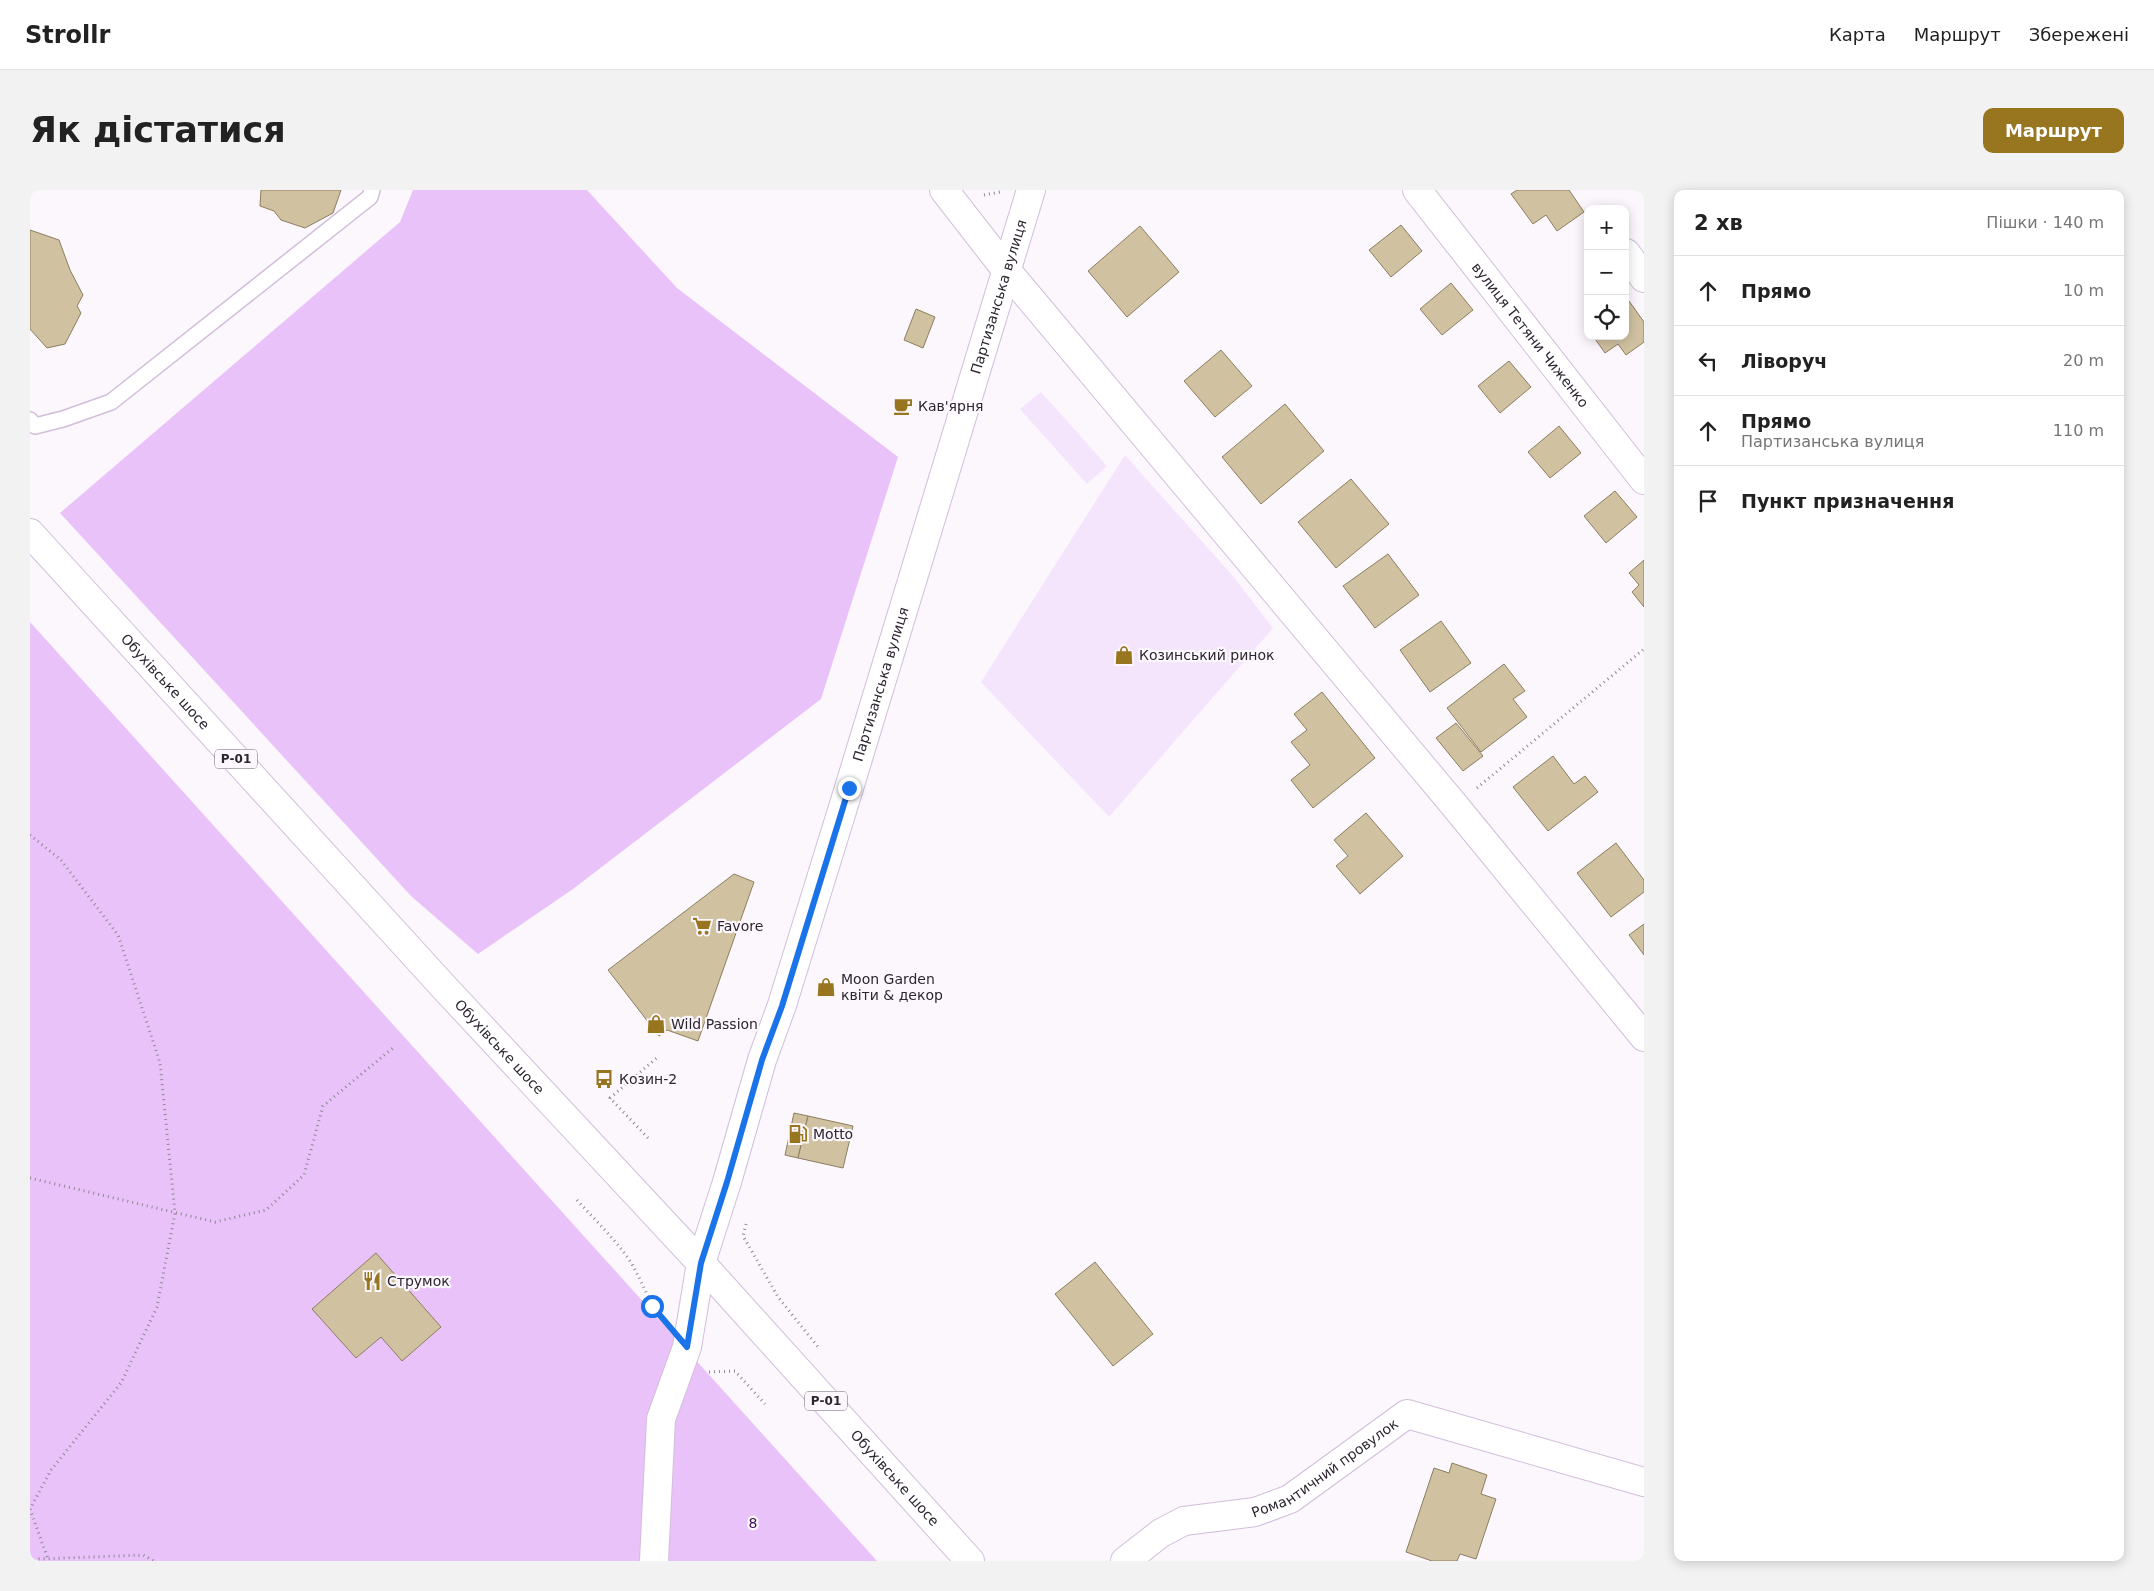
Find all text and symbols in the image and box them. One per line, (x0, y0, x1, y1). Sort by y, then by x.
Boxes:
text: Strollr (25, 21, 110, 49)
text: Карта (1829, 24, 1886, 45)
text: Маршрут (1914, 24, 2001, 45)
text: Збережені (2029, 24, 2129, 45)
button: Маршрут (1983, 108, 2124, 153)
text: Як дістатися (30, 110, 286, 150)
map controls (1584, 205, 1629, 340)
button: + (1584, 205, 1629, 250)
text: 2 хв (1694, 211, 1743, 235)
text: Пішки · 140 m (1986, 213, 2104, 232)
street label: Партизанська вулиця (967, 218, 1030, 376)
button: − (1584, 250, 1629, 295)
street label: вулиця Тетяни Чиженко (1469, 259, 1592, 411)
icon: ahead (1694, 277, 1722, 305)
text: Прямо (1741, 280, 1811, 302)
text: 10 m (2063, 281, 2104, 300)
button: locate (1584, 295, 1629, 340)
icon: left (1694, 347, 1722, 375)
text: Ліворуч (1741, 350, 1827, 372)
text: 20 m (2063, 351, 2104, 370)
cafe icon: Кав'ярня (892, 395, 914, 417)
place label: Кав'ярня (918, 398, 984, 414)
text: Прямо (1741, 410, 1811, 432)
icon: ahead (1694, 417, 1722, 445)
text: 110 m (2053, 421, 2104, 440)
text: Партизанська вулиця (1741, 432, 1924, 451)
icon: arrive (1694, 487, 1722, 515)
text: Пункт призначення (1741, 490, 1954, 512)
street label: Партизанська вулиця (850, 605, 912, 763)
street label: Обухівське шосе (118, 630, 213, 733)
shop icon: Козинський ринок (1113, 644, 1135, 666)
place label: Козинський ринок (1139, 647, 1274, 663)
road number: Р-01 (215, 750, 257, 768)
route end (838, 777, 861, 800)
supermarket icon: Favore (691, 915, 713, 937)
place label: Favore (717, 918, 763, 934)
place label: Moon Garden квіти & декор (841, 971, 943, 1003)
shop icon: Moon Garden квіти & декор (815, 976, 837, 998)
street label: Обухівське шосе (452, 996, 548, 1097)
shop icon: Wild Passion (645, 1013, 667, 1035)
place label: Wild Passion (671, 1016, 758, 1032)
bus stop icon: Козин-2 (593, 1068, 615, 1090)
place label: Козин-2 (619, 1071, 677, 1087)
fuel station icon: Motto (787, 1123, 809, 1145)
place label: Motto (813, 1126, 853, 1142)
restaurant icon: Струмок (361, 1270, 383, 1292)
place label: Струмок (387, 1273, 450, 1289)
route start (641, 1295, 664, 1318)
road number: Р-01 (805, 1392, 847, 1410)
street label: Романтичний провулок (1249, 1415, 1401, 1521)
street label: Обухівське шосе (848, 1427, 942, 1529)
park label: 8 (749, 1515, 757, 1531)

